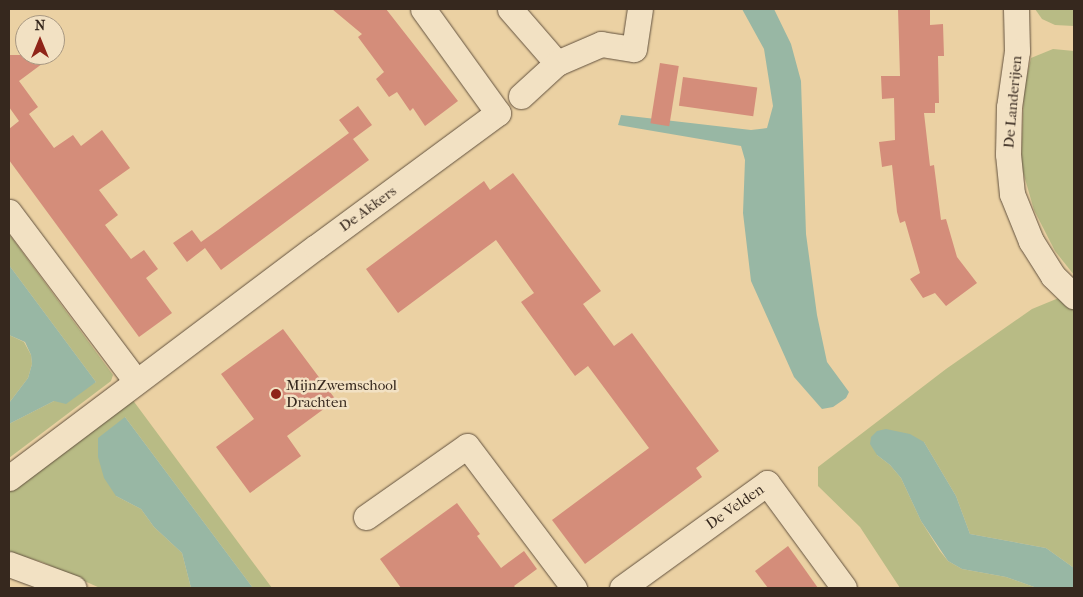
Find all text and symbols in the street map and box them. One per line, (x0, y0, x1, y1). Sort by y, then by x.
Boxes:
north arrow (15, 15, 65, 65)
text: N (35, 17, 45, 34)
street label: De Landerijen (1000, 55, 1026, 149)
street label: De Akkers (336, 182, 400, 236)
place label: MijnZwemschool Drachten (286, 376, 397, 411)
marker: MijnZwemschool Drachten (270, 388, 282, 400)
street label: De Velden (703, 481, 767, 533)

